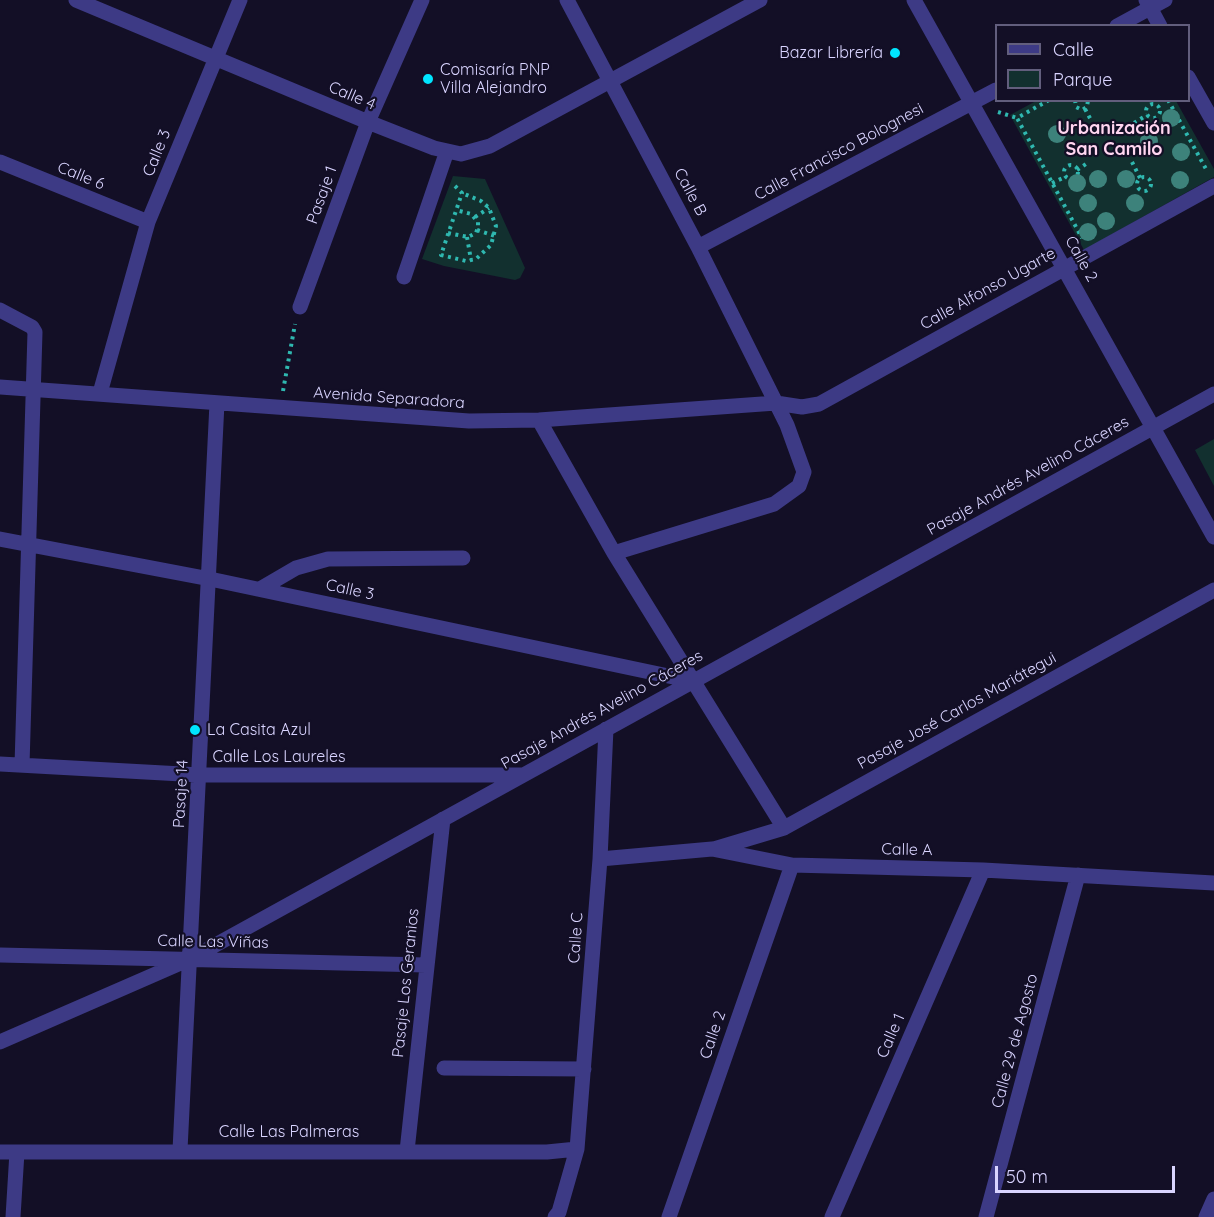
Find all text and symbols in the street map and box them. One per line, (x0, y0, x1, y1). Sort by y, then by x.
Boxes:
legend (995, 24, 1190, 102)
text: Calle (1053, 38, 1094, 61)
place label: Bazar Librería (779, 43, 883, 63)
marker: Bazar Librería (888, 46, 902, 60)
place label: Comisaría PNP Villa Alejandro (440, 60, 550, 98)
text: Parque (1053, 68, 1112, 91)
marker: Comisaría PNP Villa Alejandro (421, 72, 435, 86)
street label: Calle 4 (326, 78, 378, 114)
street label: Calle Francisco Bolognesi (751, 99, 927, 205)
district label: Urbanización San Camilo (1057, 118, 1171, 160)
street label: Calle 3 (139, 127, 175, 179)
street label: Calle 6 (55, 158, 107, 194)
street label: Pasaje 1 (303, 163, 341, 227)
street label: Calle B (670, 165, 710, 219)
street label: Calle 2 (1061, 233, 1101, 285)
street label: Calle Alfonso Ugarte (917, 244, 1059, 334)
street label: Avenida Separadora (313, 383, 465, 413)
street label: Pasaje Andrés Avelino Cáceres (924, 412, 1132, 540)
street label: Calle 3 (324, 576, 376, 604)
street label: Pasaje Andrés Avelino Cáceres (498, 646, 706, 774)
street label: Pasaje José Carlos Mariátegui (854, 648, 1060, 774)
place label: La Casita Azul (207, 720, 311, 740)
marker: La Casita Azul (188, 723, 202, 737)
street label: Calle Los Laureles (213, 747, 345, 767)
street label: Pasaje 14 (170, 759, 192, 829)
street label: Calle A (881, 840, 933, 860)
street label: Pasaje Los Geranios (389, 907, 423, 1059)
street label: Calle C (565, 912, 587, 964)
street label: Calle Las Viñas (157, 931, 269, 953)
street label: Calle 29 de Agosto (988, 972, 1042, 1110)
street label: Calle 2 (696, 1008, 730, 1062)
street label: Calle 1 (873, 1011, 909, 1061)
street label: Calle Las Palmeras (219, 1122, 359, 1142)
scale bar (998, 1154, 1178, 1192)
text: 50 m (1006, 1165, 1048, 1188)

